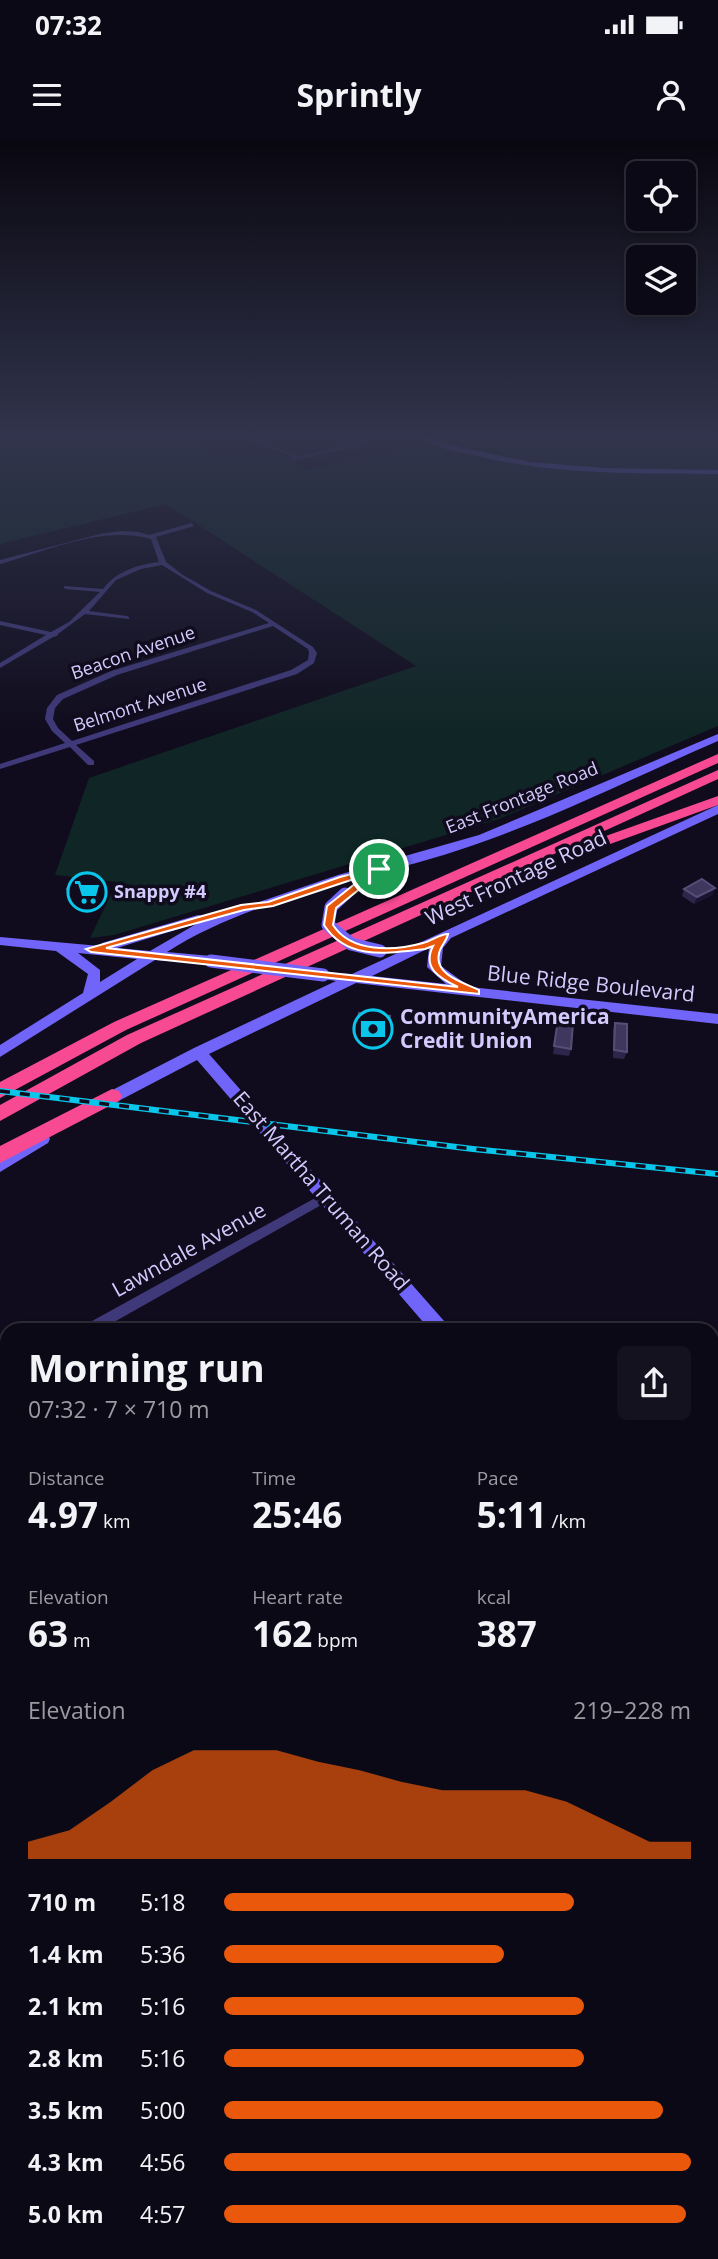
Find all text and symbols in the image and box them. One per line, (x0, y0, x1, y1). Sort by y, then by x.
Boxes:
text: 07:32 (35, 7, 102, 43)
text: Sprintly (296, 73, 422, 116)
icon: menu (28, 76, 66, 114)
icon: person (652, 76, 690, 114)
map controls (626, 161, 696, 315)
button: locate (626, 161, 696, 231)
button: layers (626, 245, 696, 315)
street label: Beacon Avenue (68, 620, 198, 684)
street label: Belmont Avenue (70, 671, 209, 737)
street label: East Frontage Road (442, 756, 601, 839)
street label: West Frontage Road (420, 823, 611, 931)
pin (349, 839, 409, 899)
icon: arrive (360, 850, 398, 888)
supermarket icon: Snappy #4 (66, 871, 108, 913)
place label: Snappy #4 (114, 879, 206, 903)
street label: Blue Ridge Boulevard (486, 958, 696, 1008)
place label: CommunityAmerica Credit Union (400, 1002, 610, 1054)
bank icon: CommunityAmerica Credit Union (352, 1008, 394, 1050)
street label: East Martha Truman Road (227, 1085, 416, 1296)
street label: Lawndale Avenue (107, 1195, 271, 1303)
text: Morning run (28, 1341, 265, 1393)
button: share (617, 1346, 691, 1420)
text: 07:32 · 7 × 710 m (28, 1393, 210, 1425)
text: Distance (28, 1465, 104, 1491)
text: Time (252, 1465, 296, 1491)
text: Pace (477, 1465, 518, 1491)
text: 4.97 (28, 1491, 98, 1538)
text: 25:46 (252, 1491, 342, 1538)
text: 5:11 (477, 1491, 547, 1538)
text: km (98, 1508, 131, 1534)
text: /km (547, 1508, 586, 1534)
text: Elevation (28, 1584, 109, 1610)
text: Heart rate (252, 1584, 343, 1610)
text: kcal (477, 1584, 511, 1610)
text: 63 (28, 1610, 68, 1657)
text: 162 (252, 1610, 312, 1657)
text: 387 (477, 1610, 537, 1657)
text: m (68, 1627, 91, 1653)
text: bpm (312, 1627, 358, 1653)
text: Elevation (28, 1694, 126, 1726)
text: 219–228 m (573, 1694, 691, 1726)
text: 710 m (28, 1886, 96, 1918)
text: 5:18 (140, 1886, 186, 1918)
text: 1.4 km (28, 1938, 104, 1970)
text: 5:36 (140, 1938, 186, 1970)
text: 2.1 km (28, 1990, 104, 2022)
text: 5:16 (140, 1990, 186, 2022)
text: 2.8 km (28, 2042, 104, 2074)
text: 5:16 (140, 2042, 186, 2074)
text: 3.5 km (28, 2094, 104, 2126)
text: 5:00 (140, 2094, 186, 2126)
text: 4.3 km (28, 2146, 104, 2178)
text: 4:56 (140, 2146, 186, 2178)
text: 5.0 km (28, 2198, 104, 2230)
text: 4:57 (140, 2198, 186, 2230)

